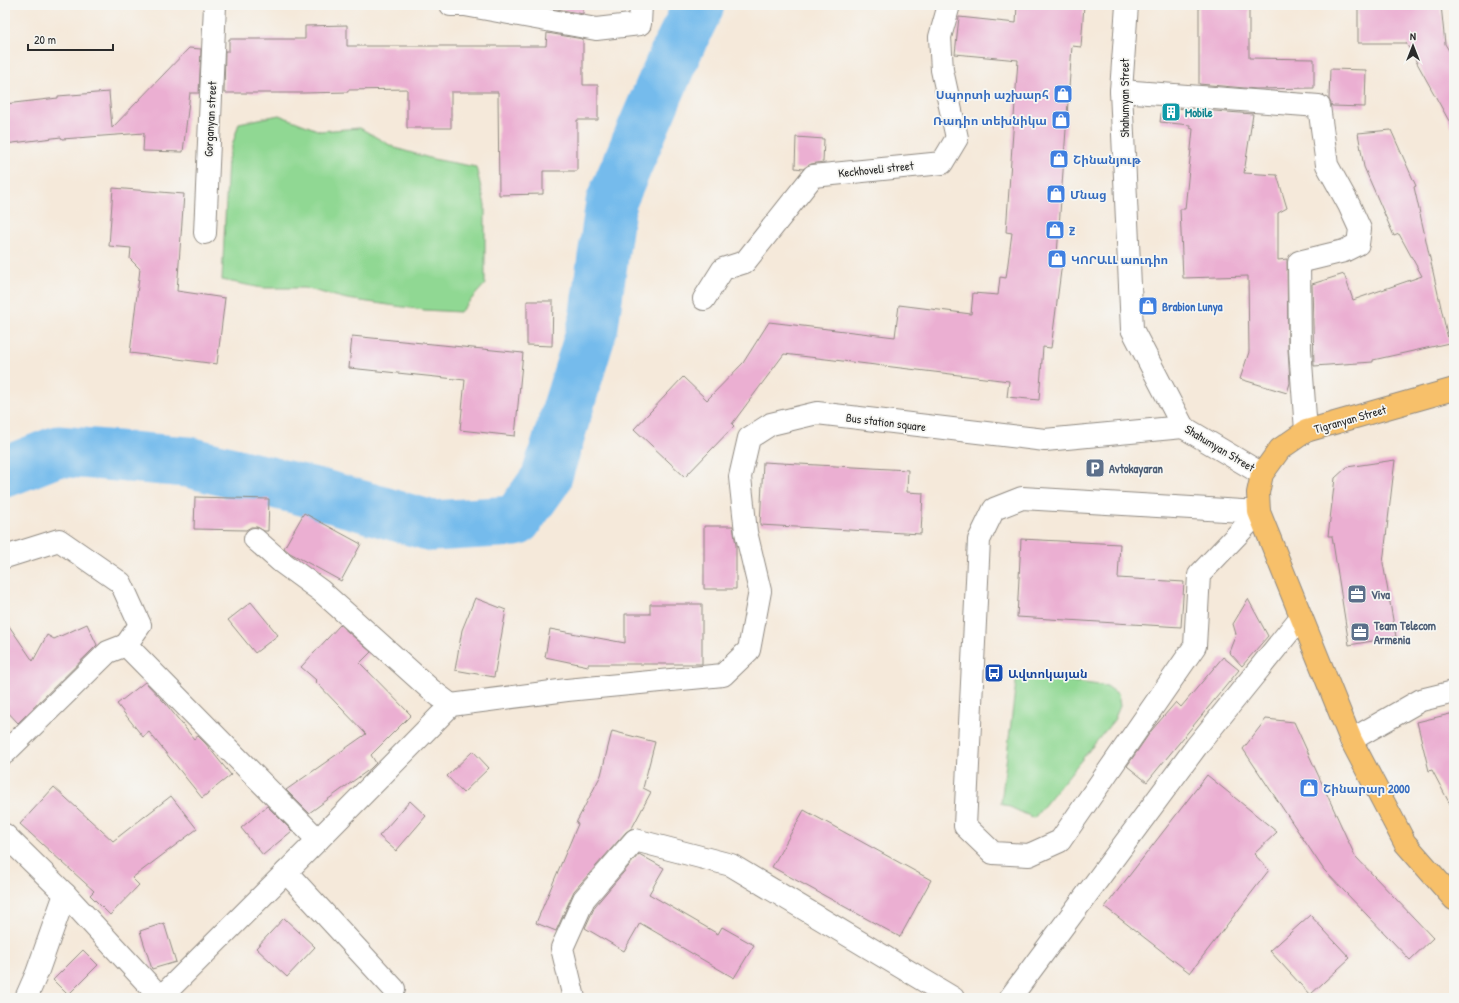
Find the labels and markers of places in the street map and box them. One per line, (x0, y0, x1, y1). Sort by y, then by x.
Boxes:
shop icon: Սպորտի աշխարհ (1052, 83, 1074, 105)
place label: Սպորտի աշխարհ (936, 86, 1049, 103)
building icon: Mobile (1160, 101, 1182, 123)
place label: Mobile (1185, 104, 1213, 121)
shop icon: Ռադիո տեխնիկա (1050, 109, 1072, 131)
place label: Ռադիո տեխնիկա (933, 112, 1047, 129)
shop icon: Շինանյութ (1048, 148, 1070, 170)
place label: Շինանյութ (1073, 151, 1142, 168)
shop icon: Մնաց (1045, 183, 1067, 205)
place label: Մնաց (1070, 186, 1107, 203)
shop icon: Z (1044, 219, 1066, 241)
place label: Z (1069, 222, 1076, 239)
shop icon: ԿՈՐԱԼԼ աուդիո (1046, 248, 1068, 270)
place label: ԿՈՐԱԼԼ աուդիո (1071, 251, 1168, 268)
shop icon: Brabion Lunya (1137, 295, 1159, 317)
place label: Brabion Lunya (1162, 298, 1223, 316)
parking icon: Avtokayaran (1084, 457, 1106, 479)
place label: Avtokayaran (1109, 460, 1163, 478)
office icon: Viva (1346, 583, 1368, 605)
place label: Viva (1371, 586, 1390, 603)
place label: Team Telecom Armenia (1373, 617, 1436, 648)
office icon: Team Telecom Armenia (1349, 621, 1371, 643)
bus stop icon: Ավտոկայան (983, 662, 1005, 684)
place label: Ավտոկայան (1008, 665, 1088, 682)
shop icon: Շինարար 2000 (1298, 777, 1320, 799)
place label: Շինարար 2000 (1323, 780, 1410, 797)

